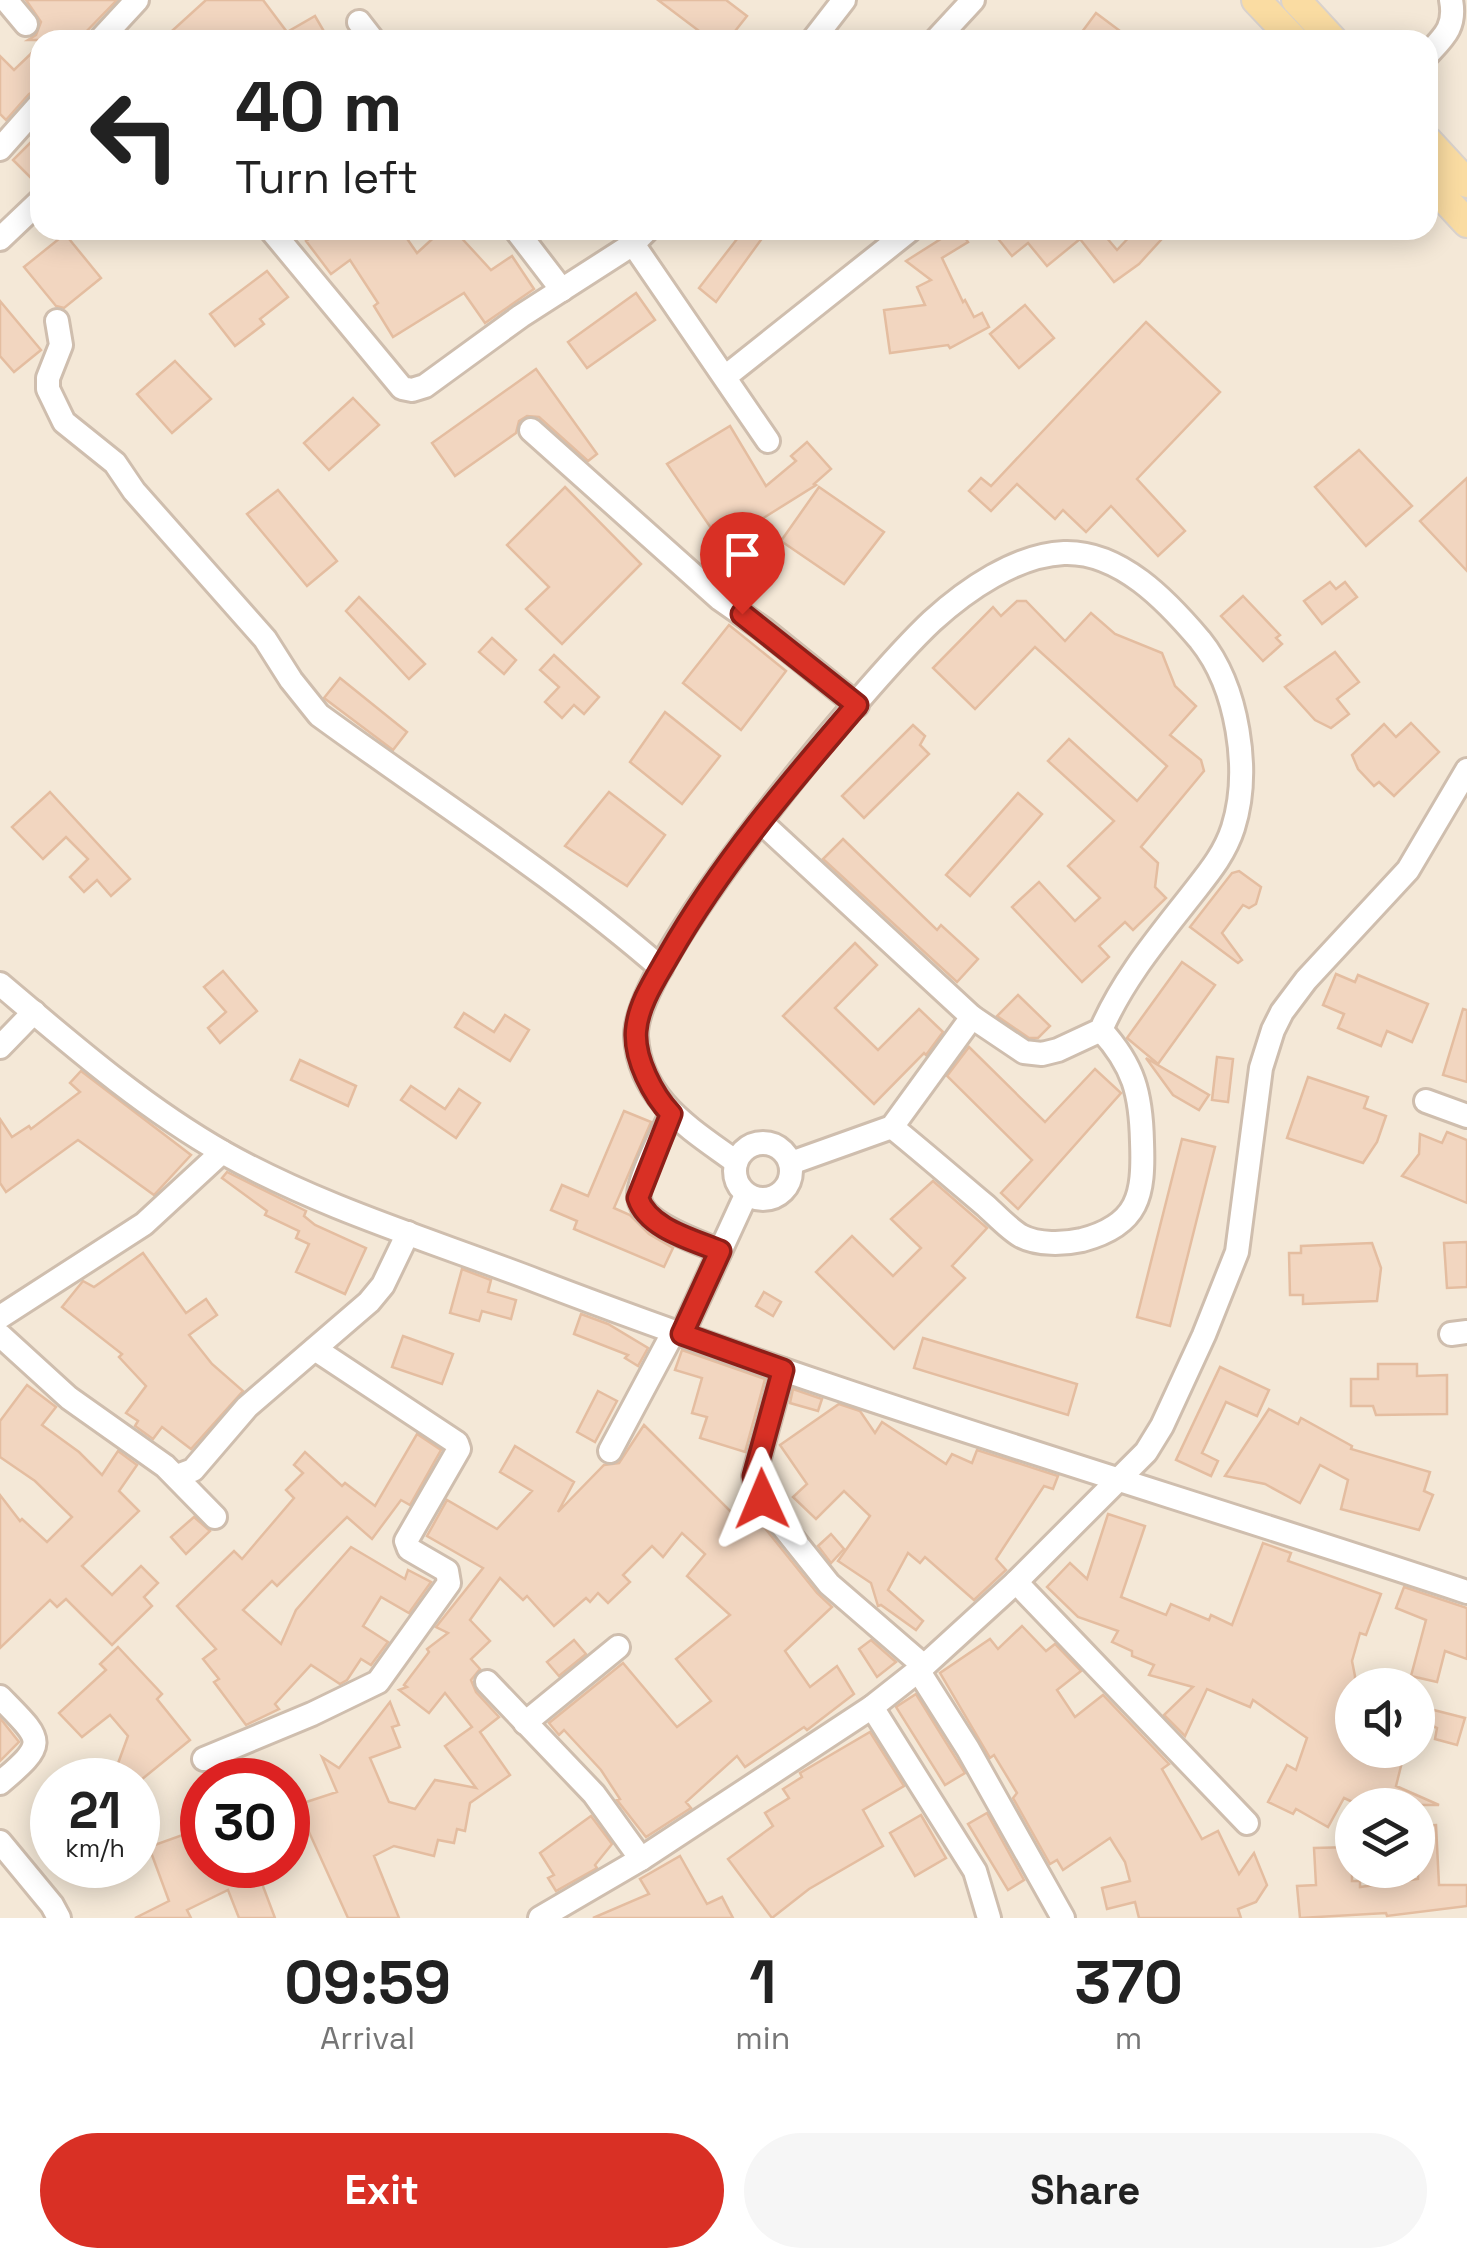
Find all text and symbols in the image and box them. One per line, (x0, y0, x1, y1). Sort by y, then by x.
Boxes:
text: 40 m (235, 62, 402, 151)
icon: left (70, 70, 200, 200)
text: Turn left (235, 149, 418, 206)
pin (700, 512, 785, 615)
icon: arrive (715, 527, 770, 582)
position arrow (710, 1447, 814, 1551)
map controls (1335, 1668, 1435, 1888)
button: sound (1335, 1668, 1435, 1768)
speed limit sign: 30 (180, 1758, 310, 1888)
text: 21 (69, 1779, 121, 1843)
button: layers (1335, 1788, 1435, 1888)
text: km/h (65, 1832, 125, 1864)
text: 09:59 (284, 1944, 451, 2021)
text: 1 (749, 1944, 776, 2021)
text: 370 (1074, 1944, 1183, 2021)
text: Arrival (320, 2018, 415, 2058)
text: min (735, 2018, 790, 2058)
text: m (1115, 2018, 1142, 2058)
button: Exit (40, 2133, 724, 2248)
button: Share (744, 2133, 1427, 2248)

